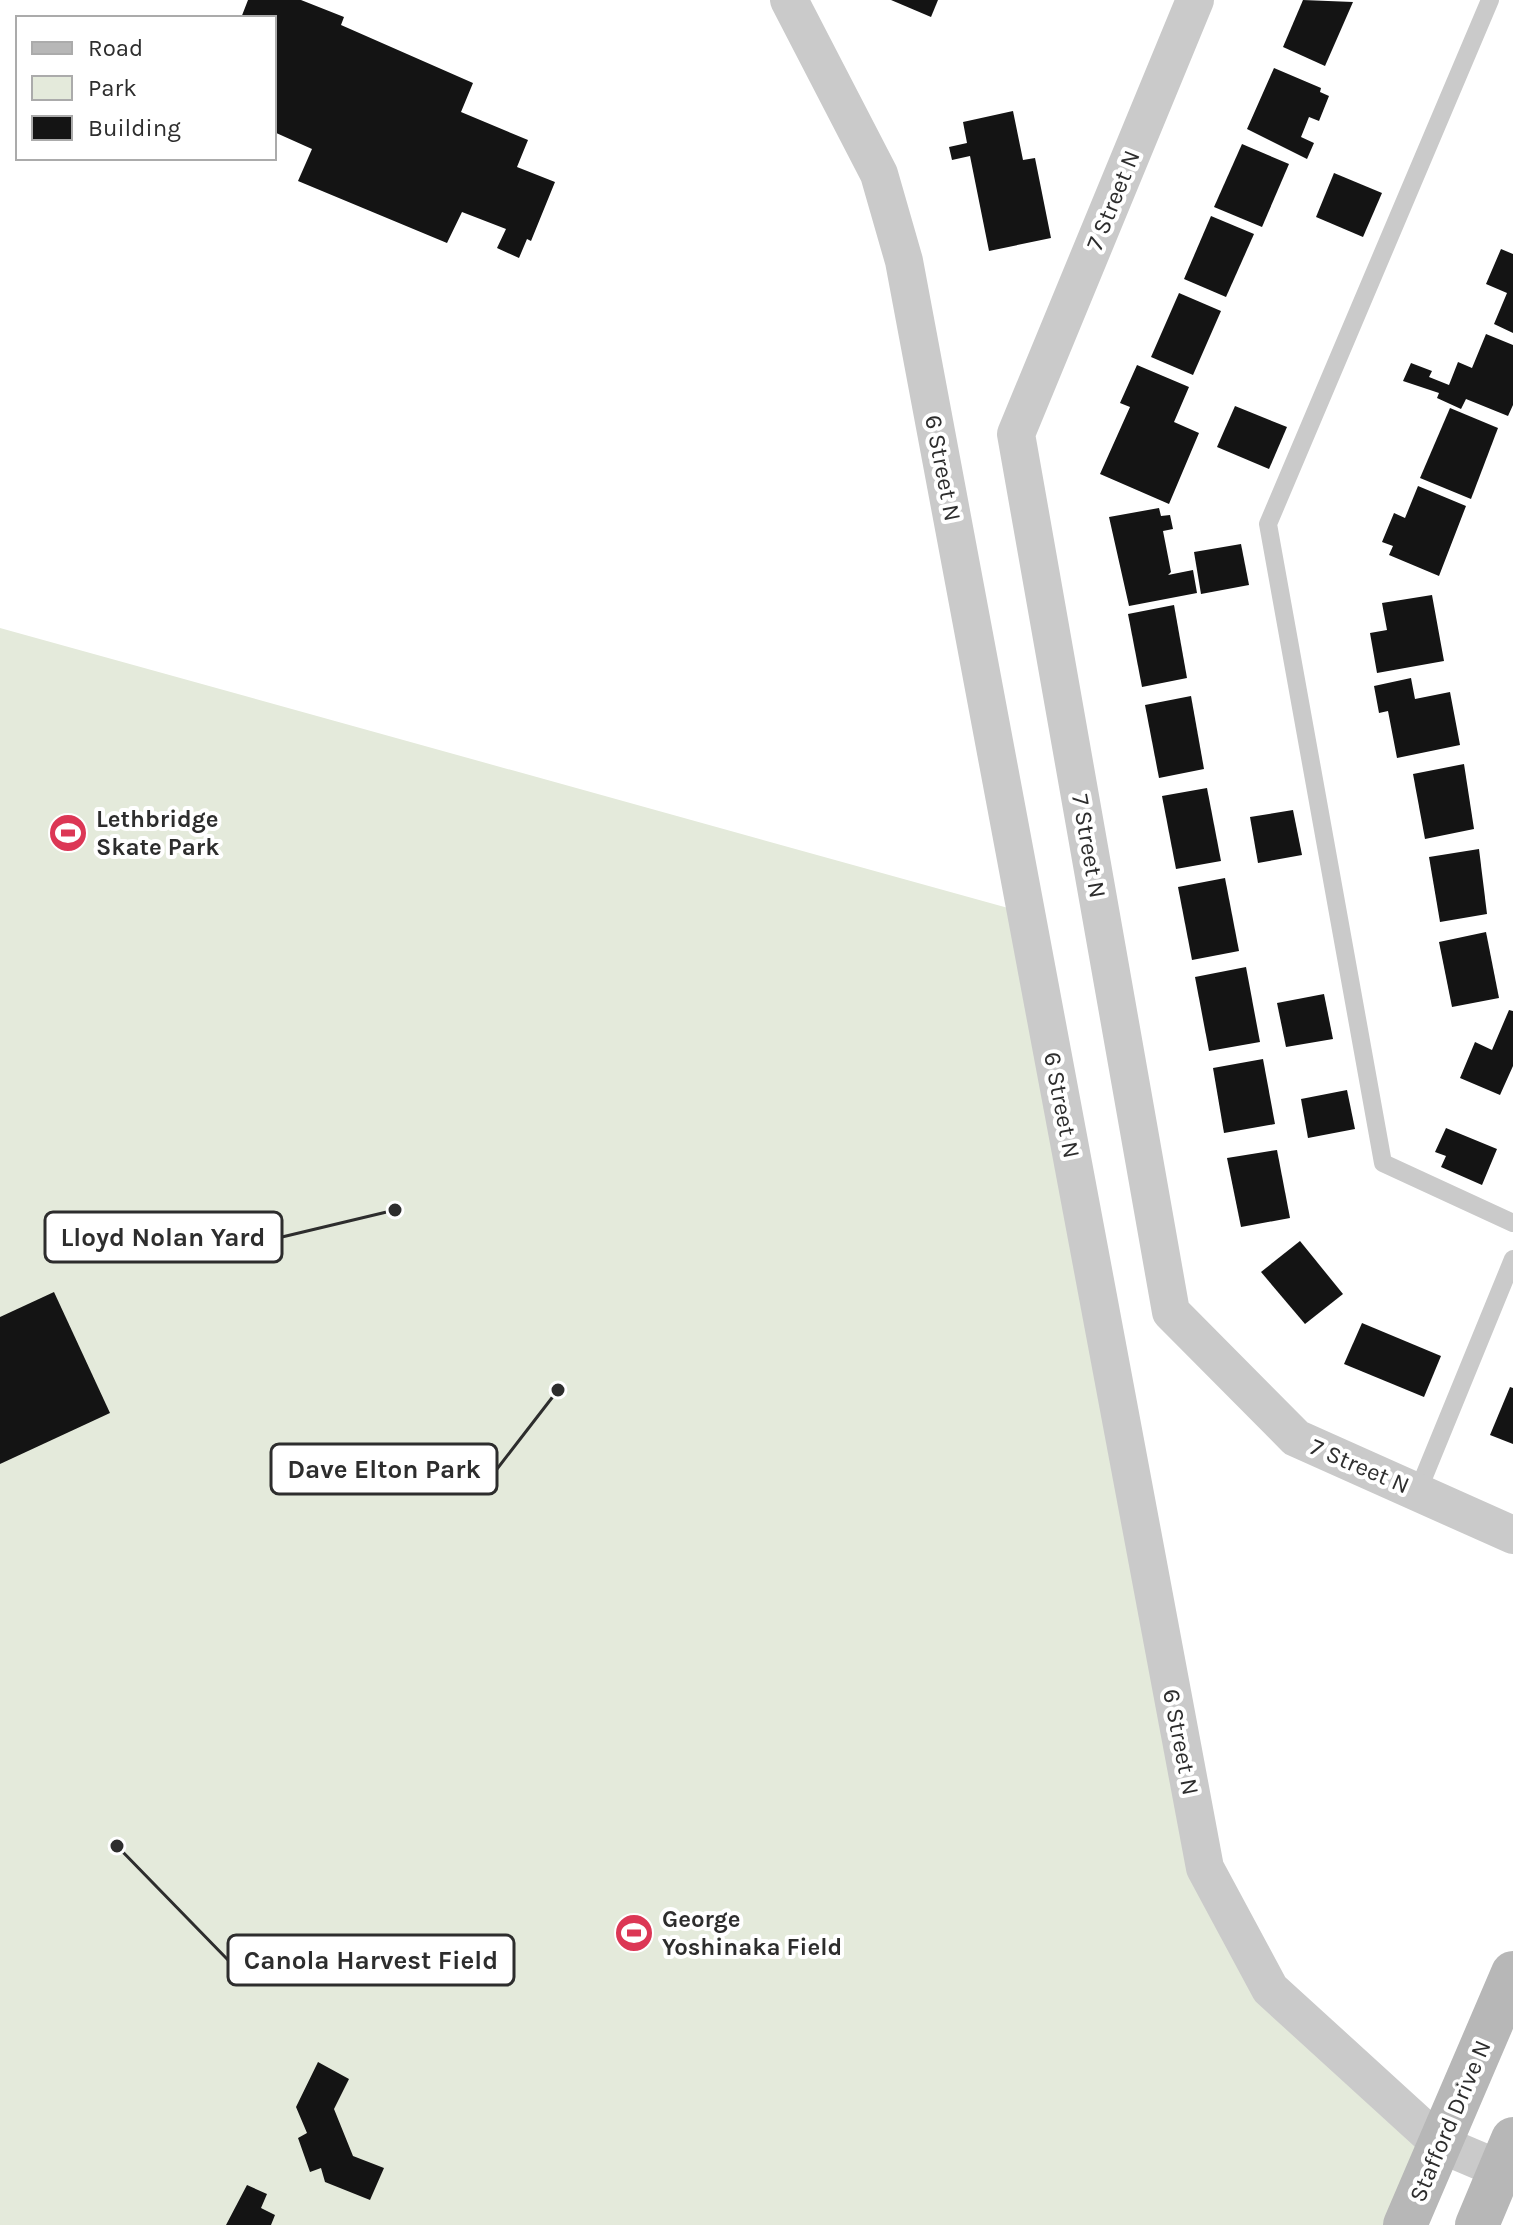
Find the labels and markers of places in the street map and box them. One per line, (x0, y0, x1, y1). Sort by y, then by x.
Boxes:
place label: Lethbridge Skate Park (96, 805, 219, 861)
sports icon: Lethbridge Skate Park (47, 812, 89, 854)
callout: Lloyd Nolan Yard (45, 1212, 282, 1262)
callout: Dave Elton Park (271, 1444, 497, 1494)
place label: George Yoshinaka Field (662, 1905, 842, 1961)
sports icon: George Yoshinaka Field (613, 1912, 655, 1954)
callout: Canola Harvest Field (228, 1935, 514, 1985)

